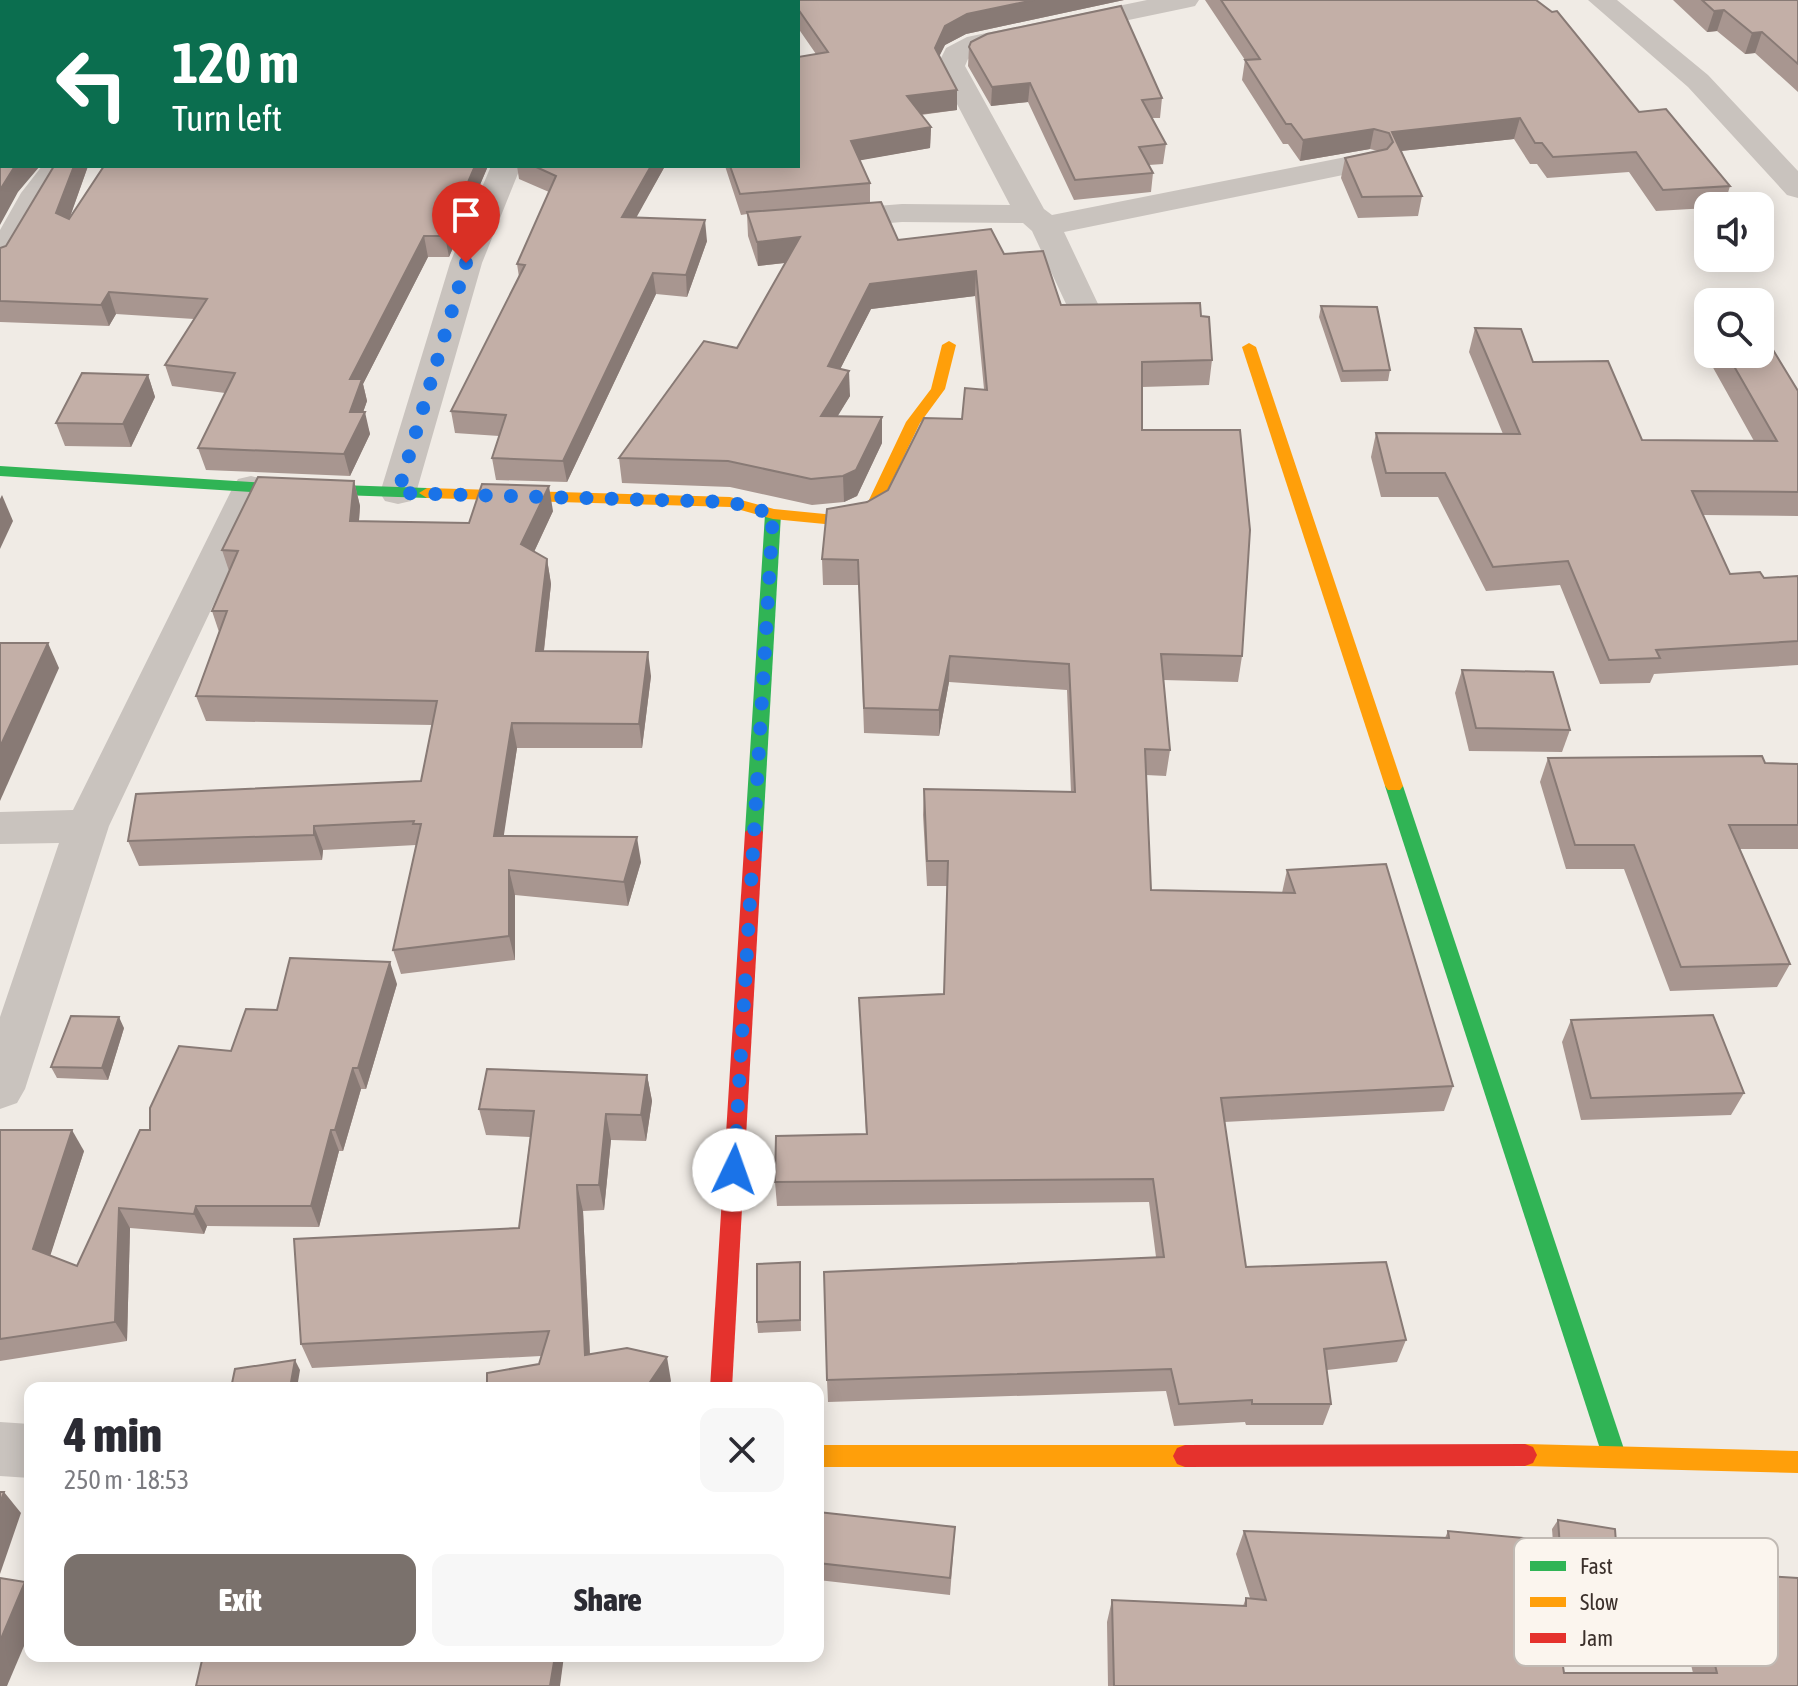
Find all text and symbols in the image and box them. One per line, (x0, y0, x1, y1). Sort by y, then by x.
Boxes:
text: 120 m (172, 31, 299, 95)
icon: left (40, 32, 144, 136)
text: Turn left (172, 97, 282, 139)
pin (432, 181, 500, 263)
map controls (1694, 192, 1774, 368)
button: sound (1694, 192, 1774, 272)
icon: arrive (444, 193, 488, 237)
button: search (1694, 288, 1774, 368)
position arrow (692, 1128, 776, 1212)
text: 4 min (64, 1407, 162, 1462)
button: close (700, 1408, 784, 1492)
text: 250 m · 18:53 (64, 1465, 189, 1495)
legend (1514, 1538, 1778, 1666)
text: Fast (1580, 1553, 1613, 1579)
button: Exit (64, 1554, 416, 1646)
button: Share (432, 1554, 784, 1646)
text: Slow (1580, 1589, 1618, 1615)
text: Jam (1580, 1625, 1613, 1651)

